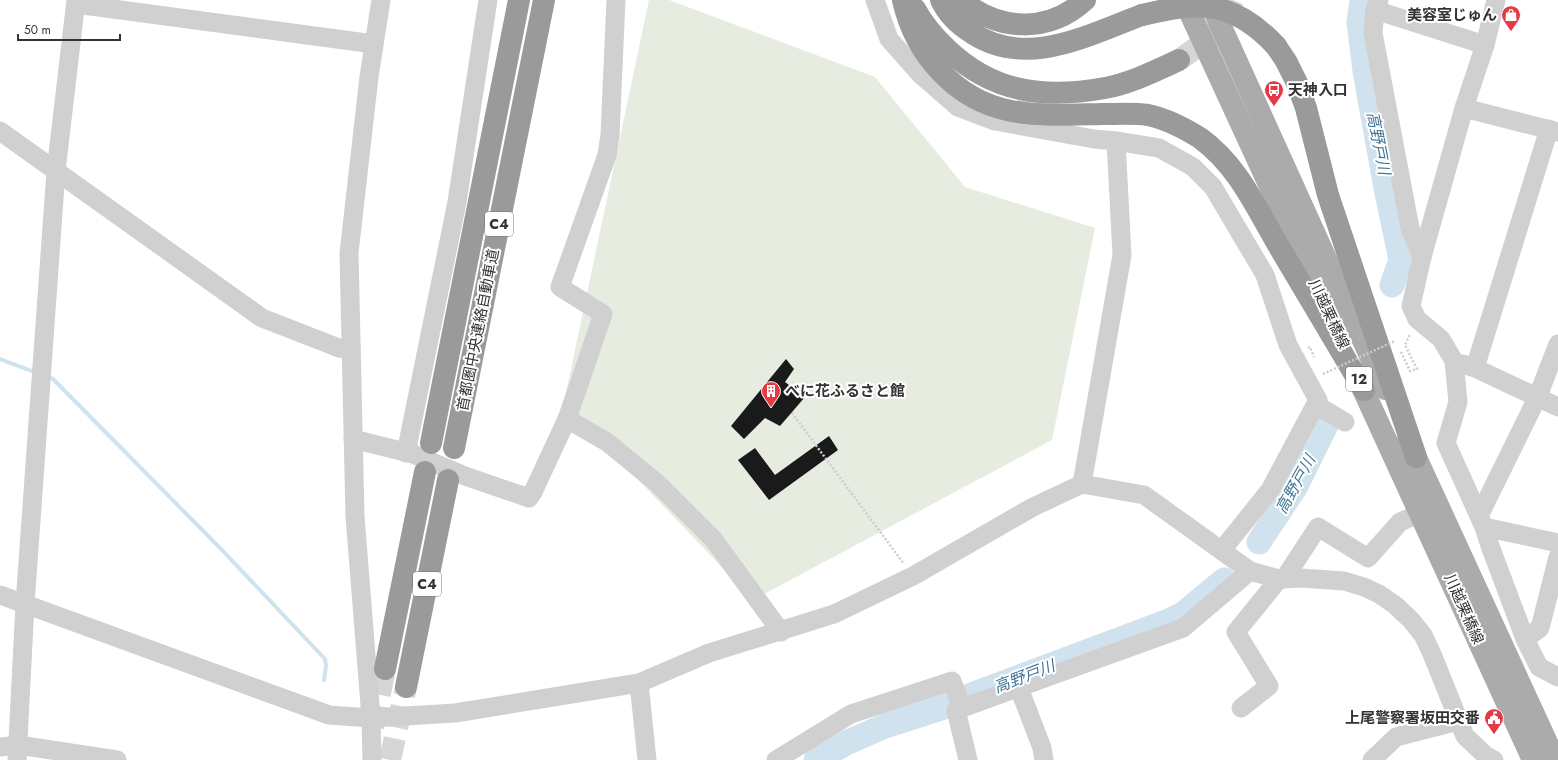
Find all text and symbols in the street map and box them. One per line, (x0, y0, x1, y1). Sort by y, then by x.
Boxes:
place label: 美容室じゅん (1407, 4, 1497, 26)
shop icon: 美容室じゅん (1500, 4, 1522, 32)
scale bar (18, 16, 120, 42)
text: 50 m (24, 21, 51, 39)
bus stop icon: 天神入口 (1263, 79, 1285, 107)
place label: 天神入口 (1288, 79, 1348, 101)
water label: 高野戸川 (1361, 109, 1396, 179)
road number: C4 (485, 212, 513, 236)
street label: 首都圏中央連絡自動車道 (451, 247, 505, 413)
street label: 川越栗橋線 (1303, 275, 1355, 353)
road number: 12 (1346, 367, 1372, 391)
building icon: べに花ふるさと館 (760, 380, 782, 408)
place label: べに花ふるさと館 (785, 380, 905, 402)
water label: 高野戸川 (1270, 449, 1322, 518)
street label: 川越栗橋線 (1439, 570, 1489, 648)
road number: C4 (413, 572, 441, 596)
water label: 高野戸川 (990, 654, 1060, 699)
place label: 上尾警察署坂田交番 (1345, 707, 1480, 729)
public building icon: 上尾警察署坂田交番 (1483, 707, 1505, 735)

